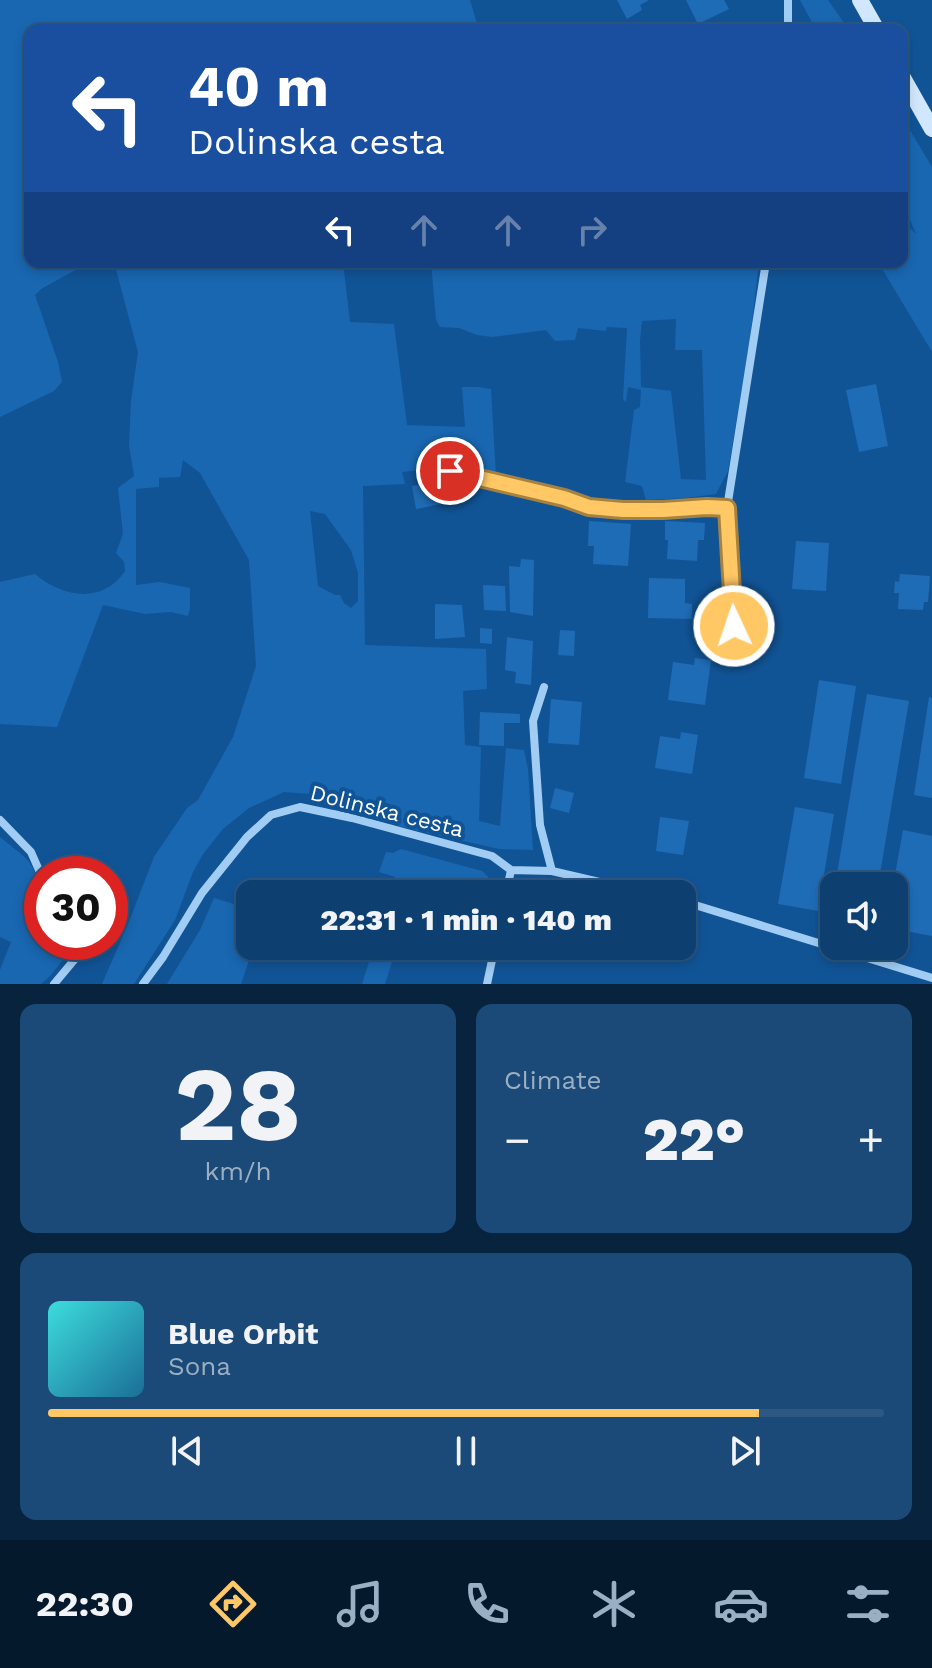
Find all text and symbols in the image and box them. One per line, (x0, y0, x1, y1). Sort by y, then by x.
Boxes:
text: 40 m (188, 54, 329, 120)
icon: left (56, 56, 160, 160)
text: Dolinska cesta (188, 121, 445, 163)
icon: left (318, 208, 362, 252)
icon: ahead (402, 208, 446, 252)
icon: ahead (486, 208, 530, 252)
icon: right (570, 208, 614, 252)
pin (416, 437, 484, 505)
icon: arrive (428, 449, 472, 493)
position arrow (692, 584, 776, 668)
street label: Dolinska cesta (308, 780, 466, 842)
speed limit sign: 30 (24, 856, 128, 960)
map controls (820, 872, 908, 960)
button: sound (820, 872, 908, 960)
text: 22:31 · 1 min · 140 m (320, 902, 612, 937)
text: 28 (174, 1043, 302, 1165)
text: Climate (504, 1065, 602, 1095)
text: 22° (643, 1104, 745, 1175)
text: − (504, 1114, 531, 1166)
text: + (857, 1114, 884, 1166)
text: km/h (205, 1156, 271, 1186)
text: Blue Orbit (168, 1316, 318, 1351)
text: Sona (168, 1351, 231, 1381)
icon: previous (165, 1429, 209, 1473)
icon: pause (444, 1429, 488, 1473)
icon: next (723, 1429, 767, 1473)
icon: directions (205, 1576, 261, 1632)
icon: music (332, 1576, 388, 1632)
icon: phone (459, 1576, 515, 1632)
icon: climate (586, 1576, 642, 1632)
icon: car (713, 1576, 769, 1632)
icon: filters (840, 1576, 896, 1632)
text: 22:30 (36, 1583, 134, 1625)

